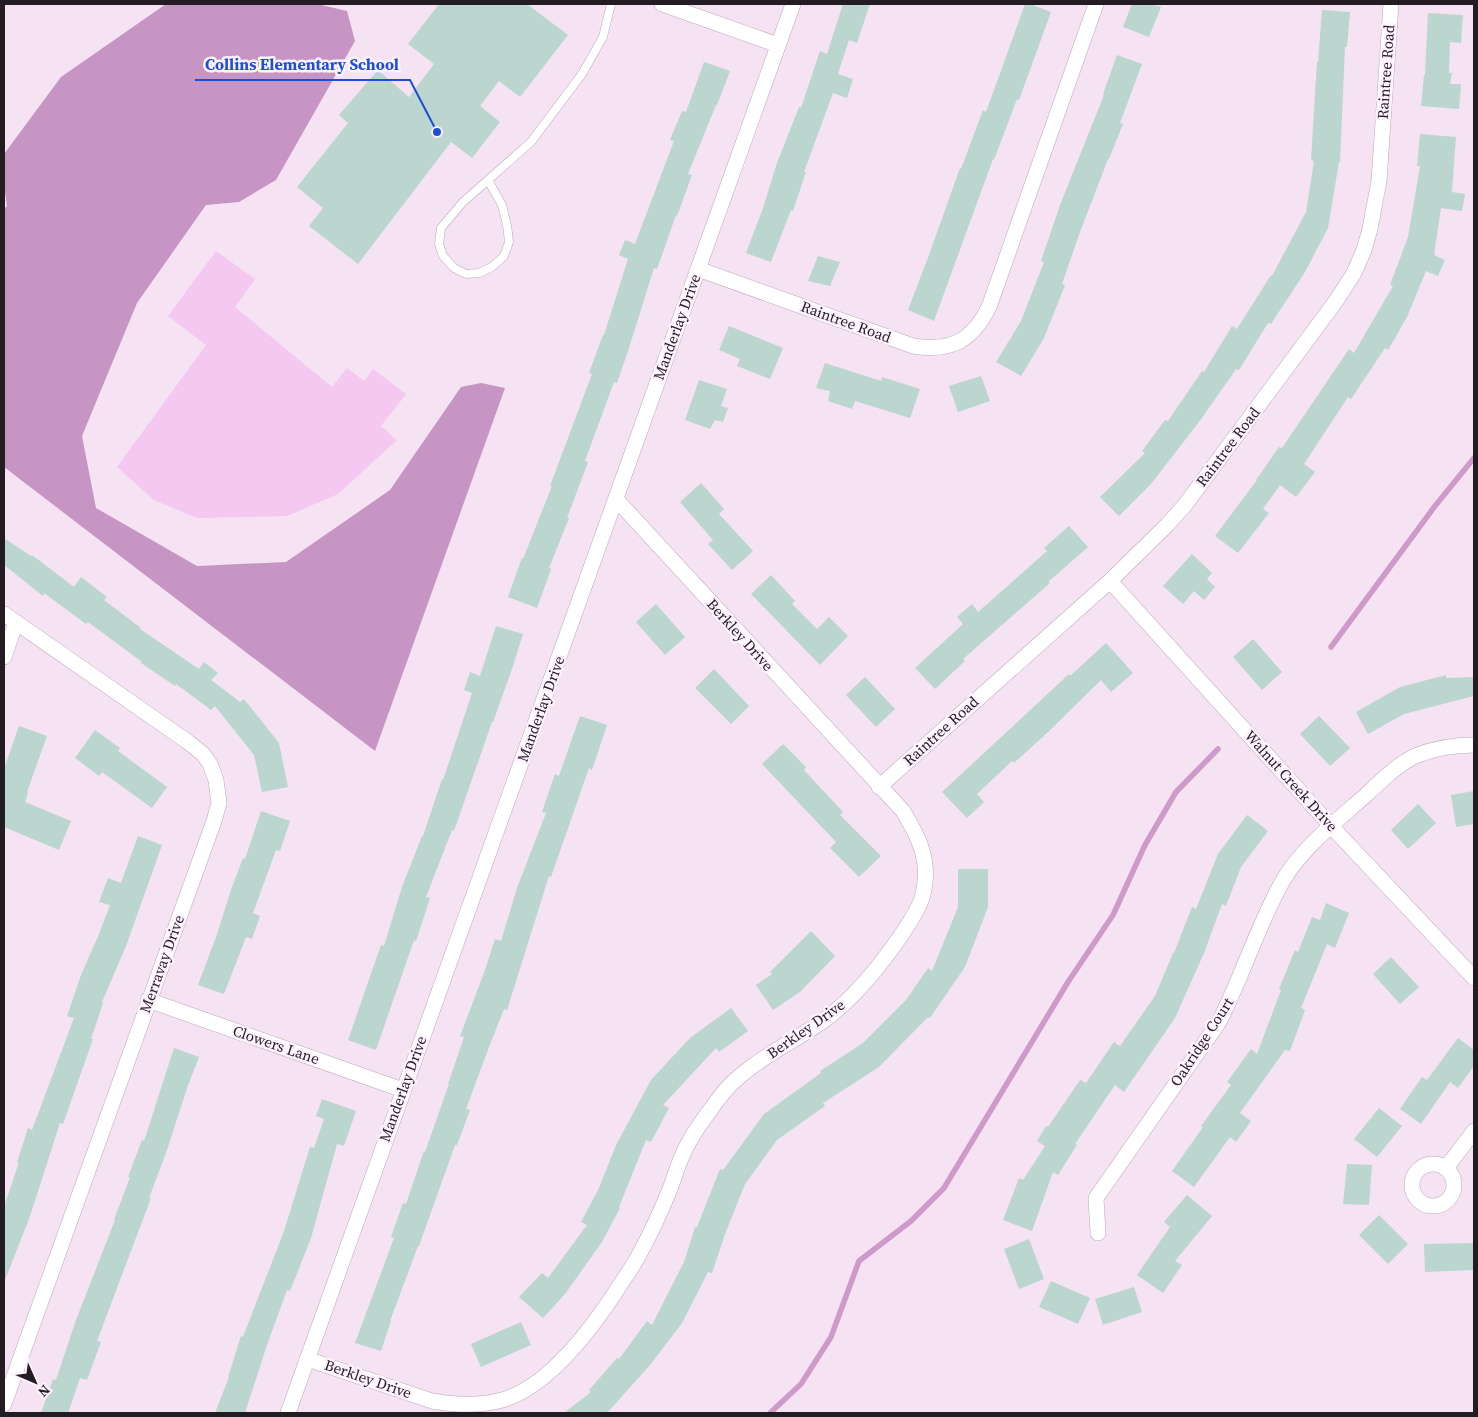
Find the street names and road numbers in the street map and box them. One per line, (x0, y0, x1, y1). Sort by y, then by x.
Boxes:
street label: Raintree Road (1372, 23, 1399, 120)
street label: Manderlay Drive (648, 271, 706, 383)
street label: Raintree Road (798, 295, 895, 348)
street label: Raintree Road (1191, 402, 1265, 491)
street label: Berkley Drive (702, 594, 779, 676)
street label: Manderlay Drive (512, 653, 570, 765)
street label: Raintree Road (898, 691, 983, 770)
street label: Walnut Creek Drive (1240, 725, 1343, 836)
street label: Merravay Drive (134, 912, 189, 1016)
street label: Oakridge Court (1165, 993, 1238, 1090)
street label: Berkley Drive (763, 994, 849, 1063)
street label: Clowers Lane (230, 1020, 323, 1069)
street label: Manderlay Drive (374, 1033, 432, 1145)
street label: Berkley Drive (322, 1354, 415, 1403)

